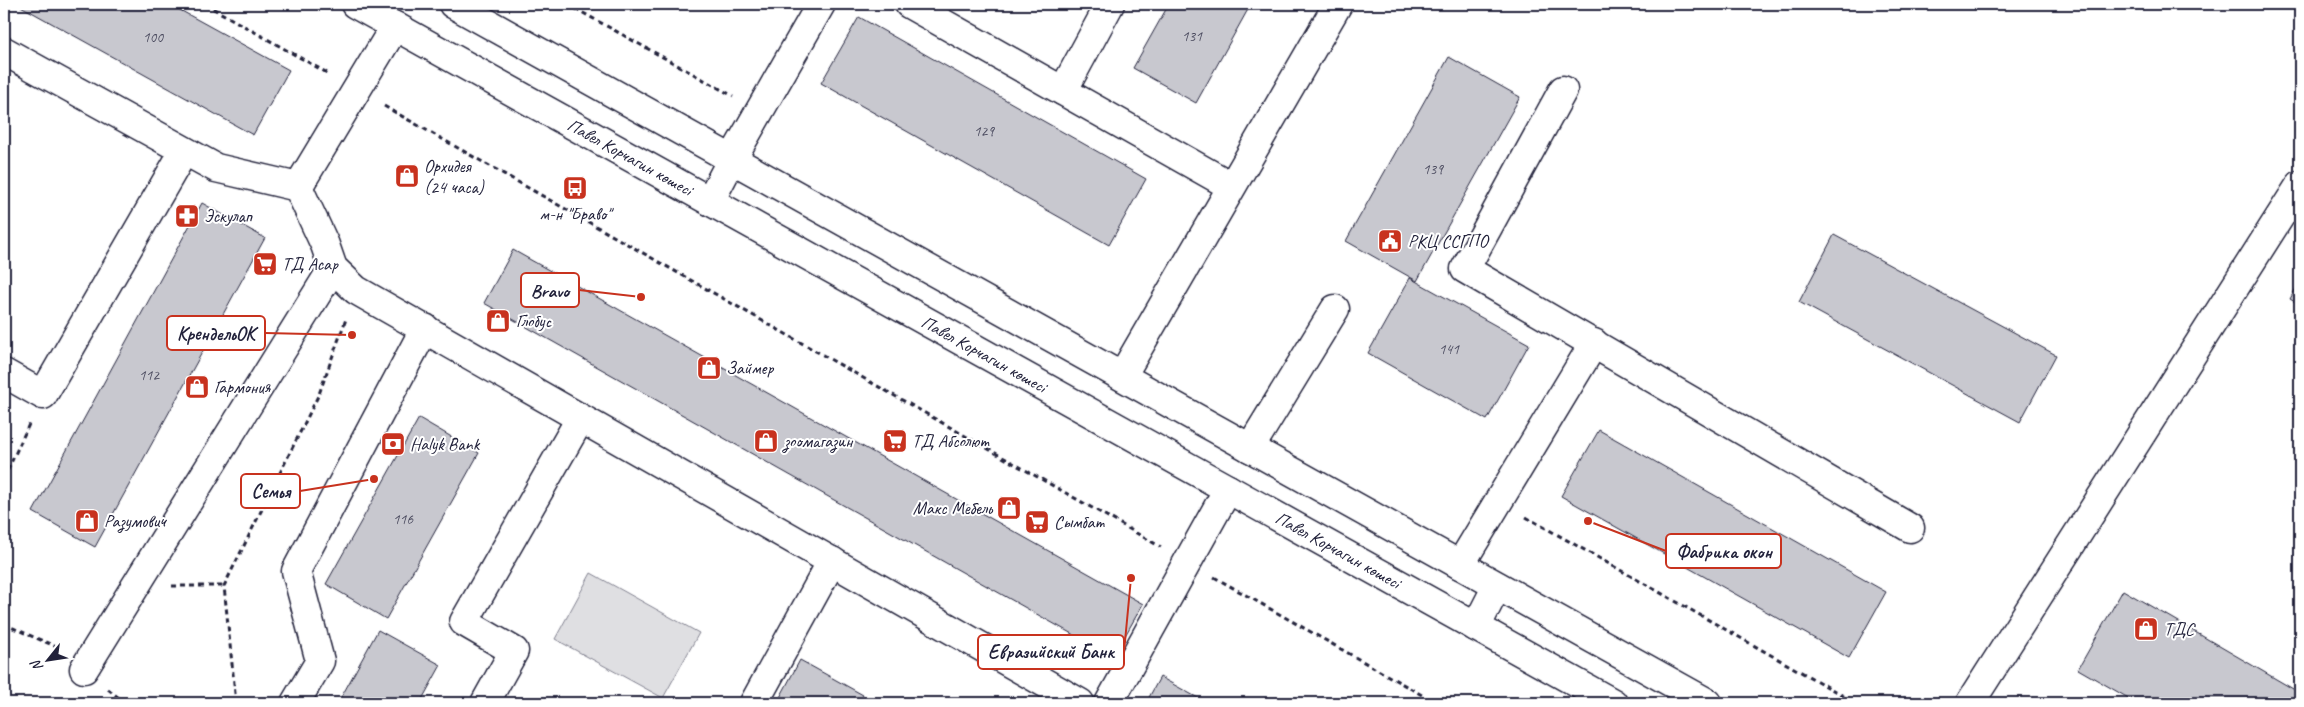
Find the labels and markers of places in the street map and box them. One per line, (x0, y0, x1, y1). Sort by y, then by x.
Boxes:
place label: Орхидея (24 часа) (424, 155, 485, 198)
shop icon: Орхидея (24 часа) (394, 163, 420, 189)
bus stop icon: м-н "Браво" (562, 175, 588, 201)
pharmacy icon: Эскулап (174, 203, 200, 229)
place label: м-н "Браво" (540, 203, 614, 225)
place label: Эскулап (204, 205, 253, 227)
public building icon: РКЦ ССГПО (1377, 228, 1403, 254)
place label: РКЦ ССГПО (1408, 230, 1490, 252)
supermarket icon: ТД Асар (252, 251, 278, 277)
place label: ТД Асар (282, 253, 339, 275)
callout: Bravo (521, 273, 579, 307)
shop icon: Глобус (485, 308, 511, 334)
place label: Глобус (516, 310, 552, 332)
callout: КрендельОК (167, 316, 265, 350)
shop icon: Займер (696, 355, 722, 381)
place label: Займер (726, 357, 774, 379)
shop icon: Гармония (184, 374, 210, 400)
place label: Гармония (214, 376, 272, 398)
shop icon: зоомагазин (753, 428, 779, 454)
supermarket icon: ТД Абсолют (882, 428, 908, 454)
place label: зоомагазин (782, 430, 854, 453)
place label: ТД Абсолют (912, 430, 990, 452)
bank icon: Halyk Bank (380, 431, 406, 457)
place label: Halyk Bank (410, 433, 481, 455)
callout: Семья (241, 474, 300, 508)
shop icon: Макс Мебель (996, 495, 1022, 521)
place label: Макс Мебель (913, 497, 993, 519)
shop icon: Разумович (74, 508, 100, 534)
supermarket icon: Сымбат (1024, 509, 1050, 535)
place label: Разумович (104, 510, 167, 533)
place label: Сымбат (1054, 511, 1105, 533)
callout: Фабрика окон (1666, 534, 1781, 568)
shop icon: ТДС (2133, 616, 2159, 642)
place label: ТДС (2164, 618, 2196, 640)
callout: Евразийский Банк (978, 635, 1124, 669)

